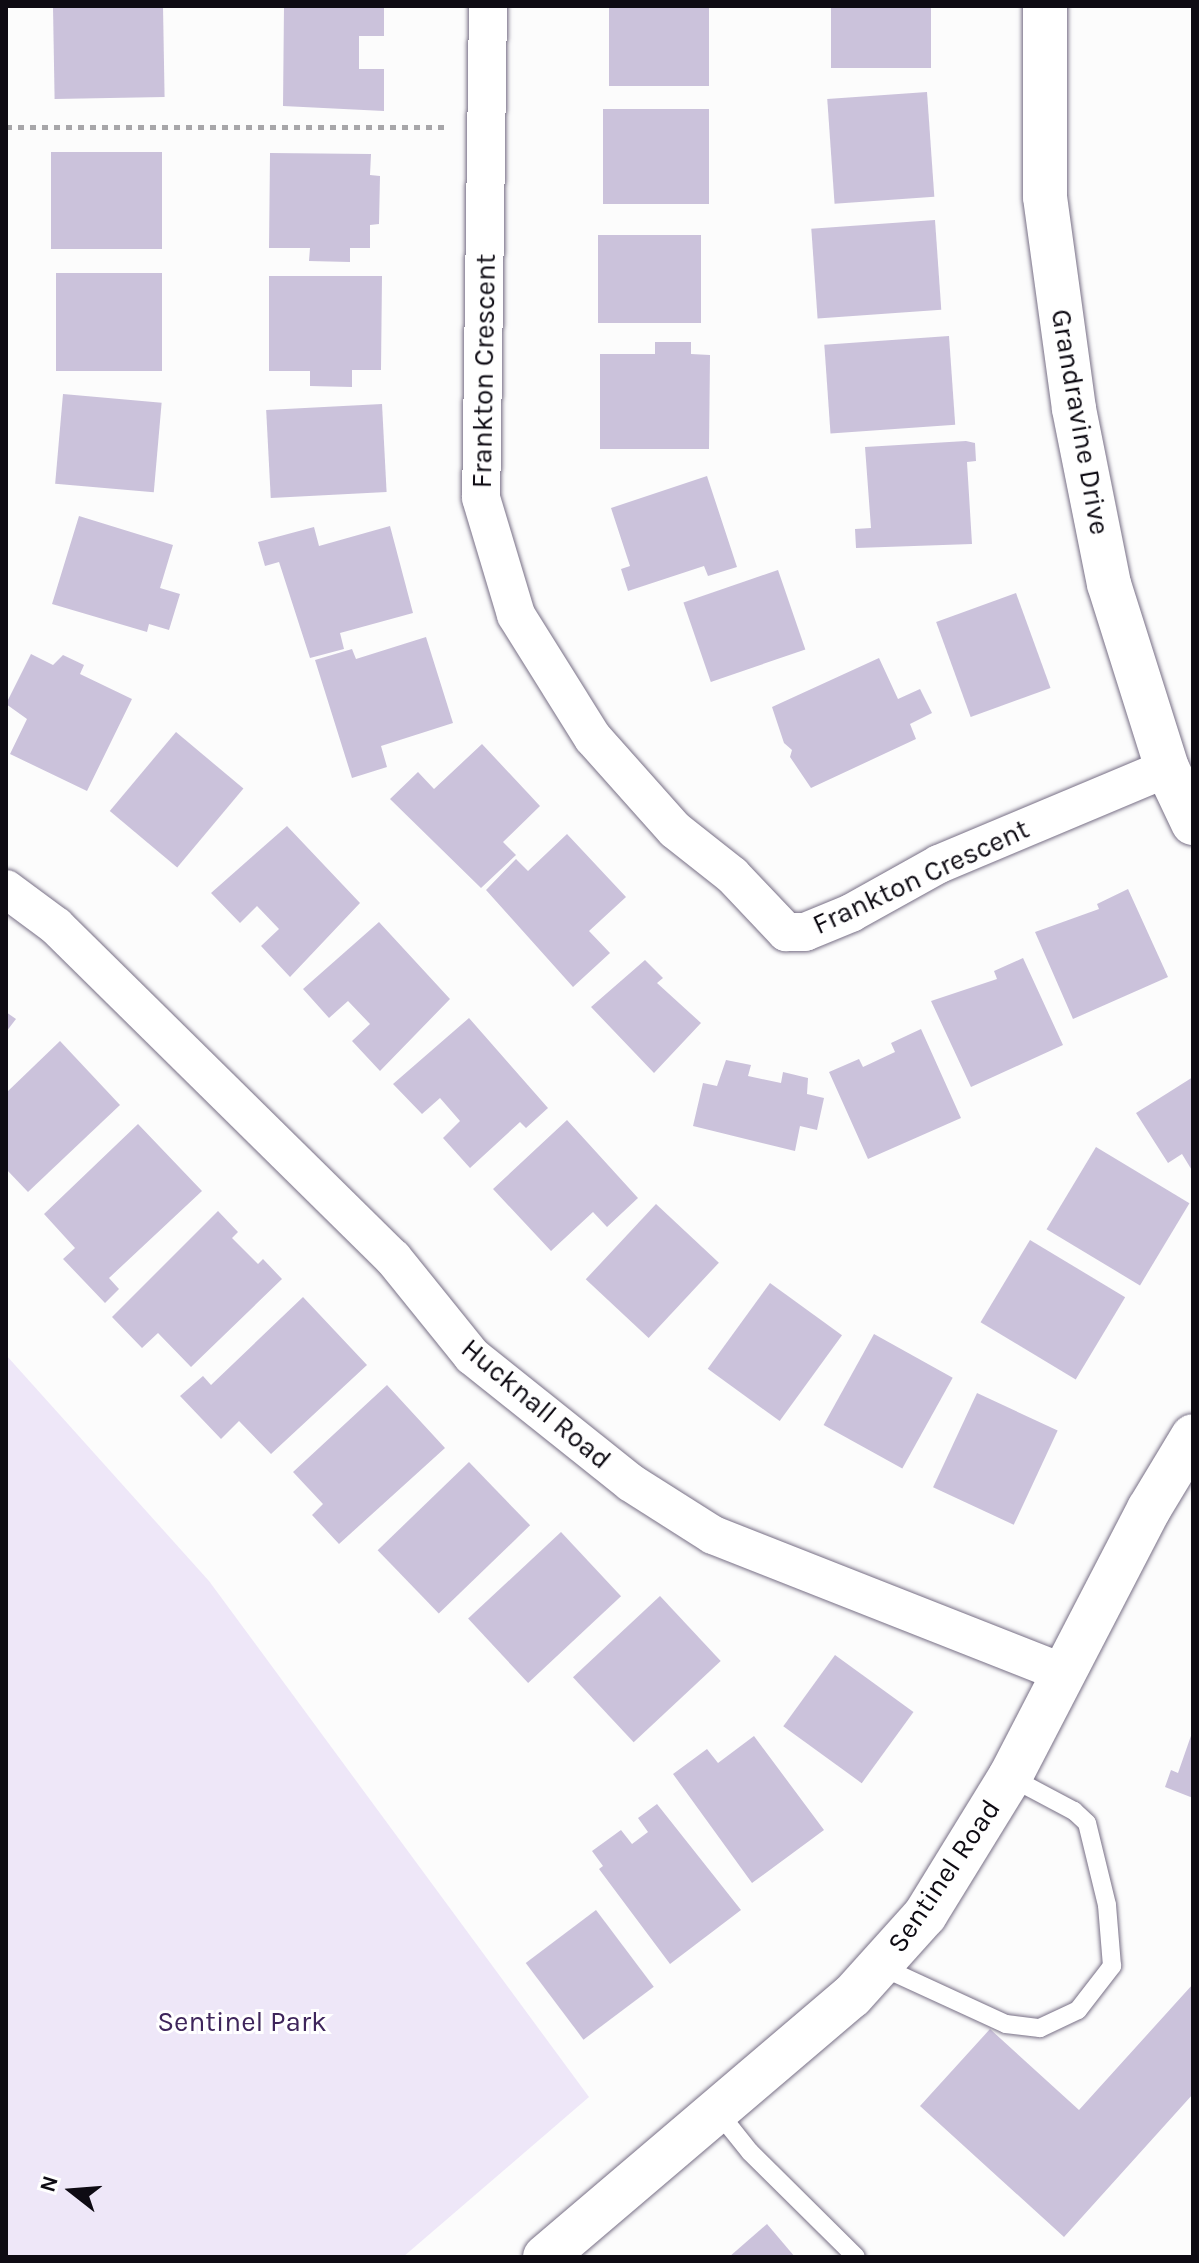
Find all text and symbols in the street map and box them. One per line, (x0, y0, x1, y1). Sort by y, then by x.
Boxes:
street label: Frankton Crescent (465, 253, 503, 489)
street label: Grandravine Drive (1044, 307, 1116, 537)
street label: Frankton Crescent (807, 812, 1035, 942)
street label: Hucknall Road (454, 1332, 618, 1476)
street label: Sentinel Road (881, 1793, 1007, 1959)
park label: Sentinel Park (157, 2005, 327, 2039)
north arrow (32, 2151, 112, 2231)
text: N (34, 2173, 64, 2195)

